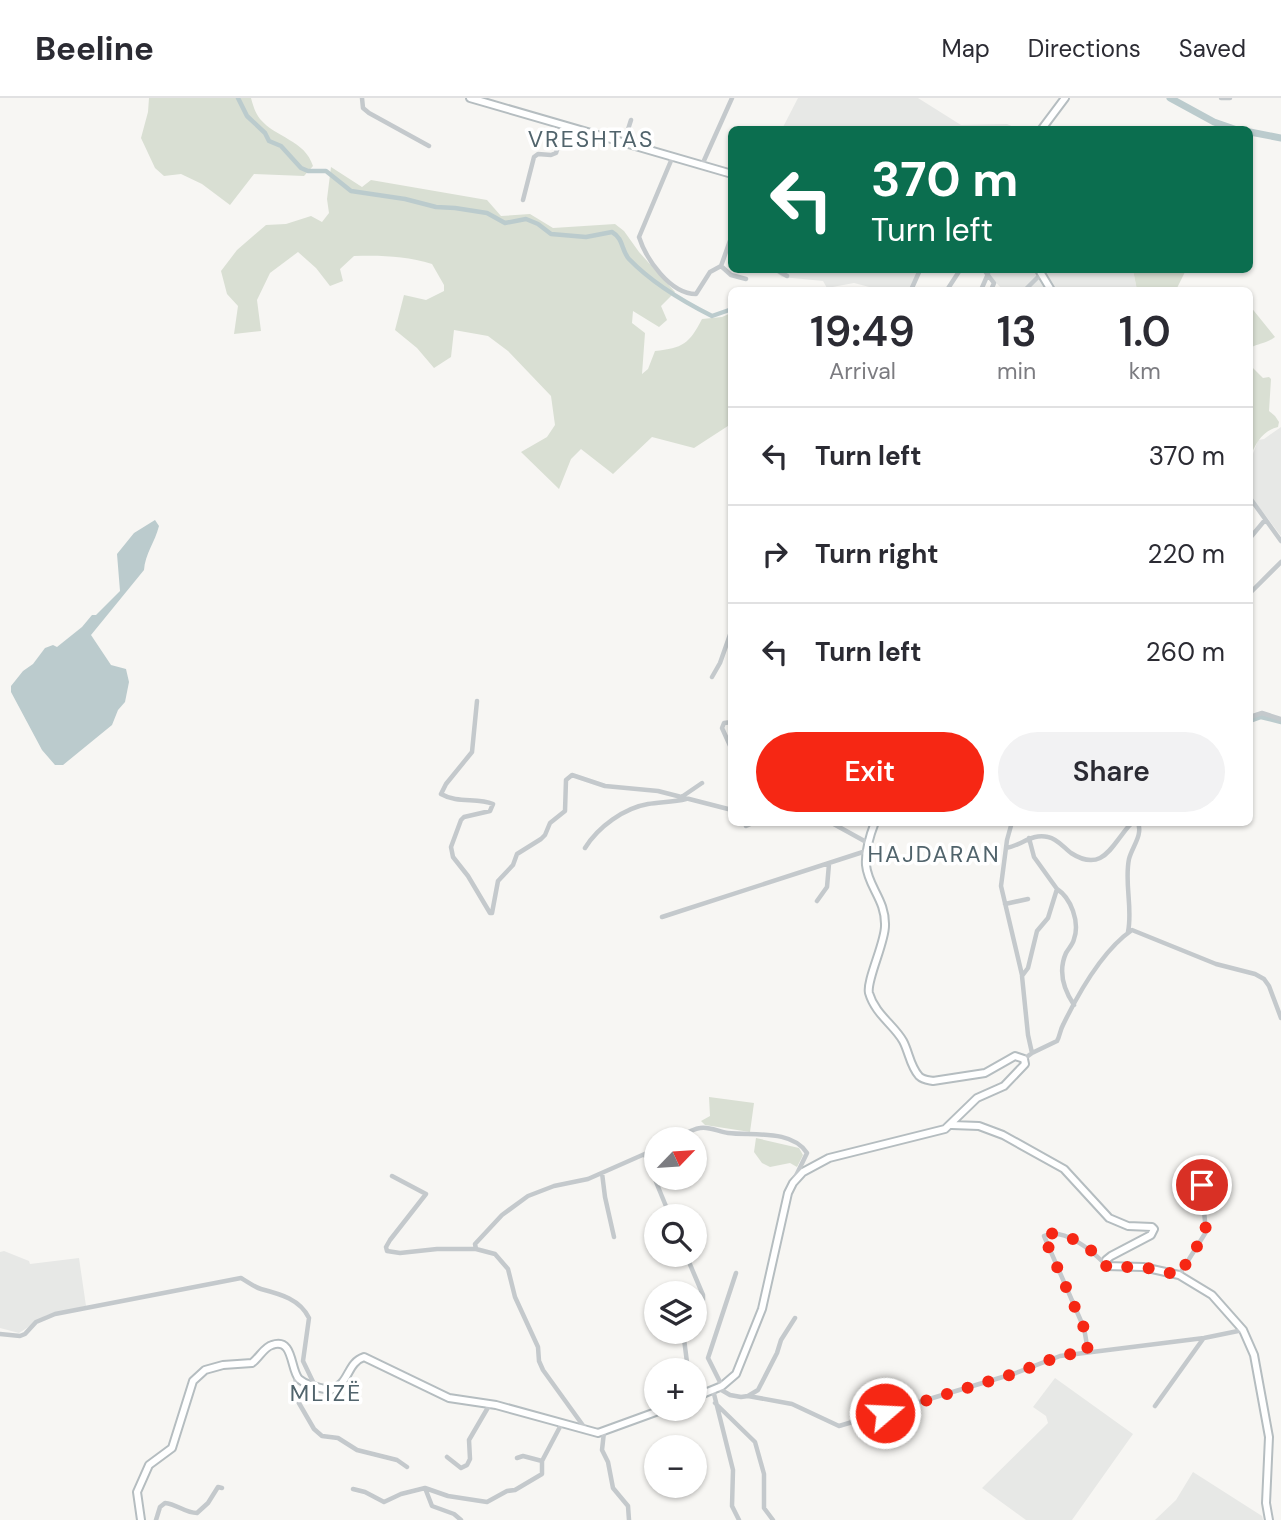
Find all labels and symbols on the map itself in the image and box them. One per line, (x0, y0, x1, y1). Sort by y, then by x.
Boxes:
district label: VRESHTAS (528, 124, 654, 154)
district label: HAJDARAN (867, 839, 1001, 869)
north arrow (644, 1127, 707, 1190)
pin (1172, 1155, 1232, 1215)
position arrow (848, 1376, 922, 1450)
district label: MLIZË (290, 1378, 362, 1408)

